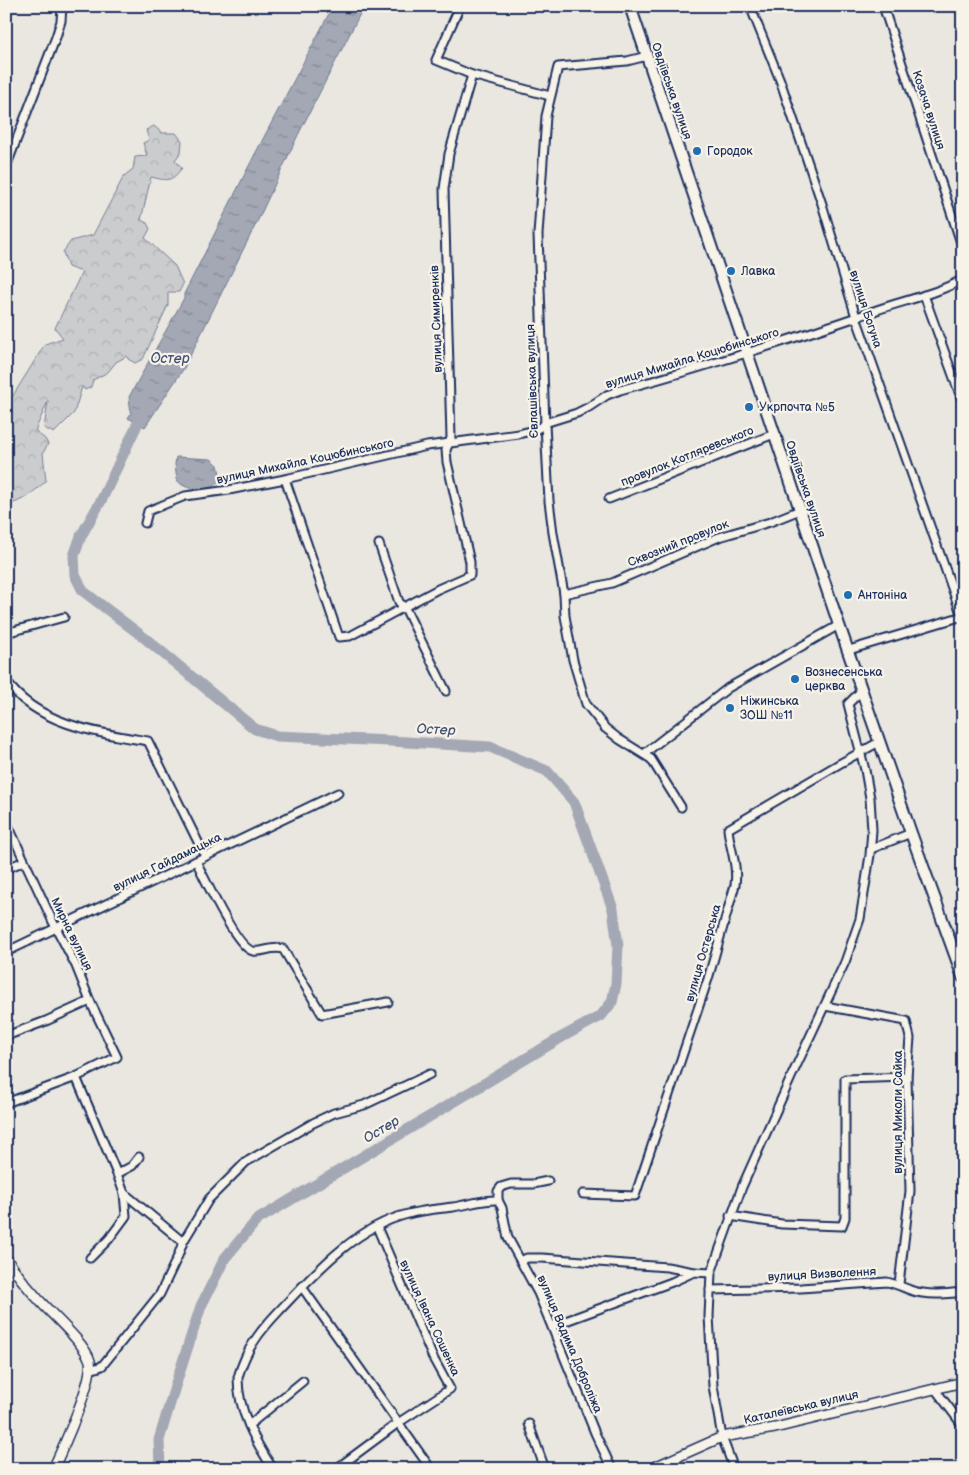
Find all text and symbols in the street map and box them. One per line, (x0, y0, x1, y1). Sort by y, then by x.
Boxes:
street label: Овдіївська вулиця (648, 41, 695, 142)
street label: Козача вулиця (909, 69, 948, 152)
place label: Городок (707, 144, 753, 159)
marker: Городок (691, 145, 703, 157)
street label: вулиця Симиренків (427, 264, 446, 373)
place label: Лавка (740, 264, 775, 279)
marker: Лавка (725, 265, 737, 277)
street label: вулиця Богуна (846, 268, 885, 350)
street label: Євлашівська вулиця (523, 323, 542, 438)
street label: вулиця Михайла Коцюбинського (604, 325, 781, 392)
water label: Остер (150, 350, 190, 367)
place label: Укрпочта №5 (759, 400, 835, 415)
marker: Укрпочта №5 (743, 401, 755, 413)
street label: провулок Котляревського (619, 423, 756, 490)
street label: вулиця Михайла Коцюбинського (215, 435, 395, 488)
street label: Овдіївська вулиця (782, 439, 829, 540)
street label: Сквозний провулок (626, 516, 731, 571)
place label: Антоніна (857, 588, 907, 603)
marker: Антоніна (842, 589, 854, 601)
place label: Вознесенська церква (805, 665, 883, 694)
marker: Вознесенська церква (789, 673, 801, 685)
place label: Ніжинська ЗОШ №11 (740, 694, 799, 723)
marker: Ніжинська ЗОШ №11 (724, 702, 736, 714)
water label: Остер (416, 720, 456, 739)
street label: вулиця Гайдамацька (111, 830, 224, 895)
street label: Мирна вулиця (47, 895, 96, 974)
street label: вулиця Остерська (682, 903, 725, 1004)
street label: вулиця Миколи Сайка (891, 1050, 906, 1174)
water label: Остер (360, 1112, 403, 1147)
street label: вулиця Івана Сошенка (396, 1258, 463, 1379)
street label: вулиця Визволення (767, 1264, 877, 1285)
street label: вулиця Вадима Доброліжа (534, 1273, 605, 1415)
street label: Каталеївська вулиця (742, 1387, 860, 1428)

